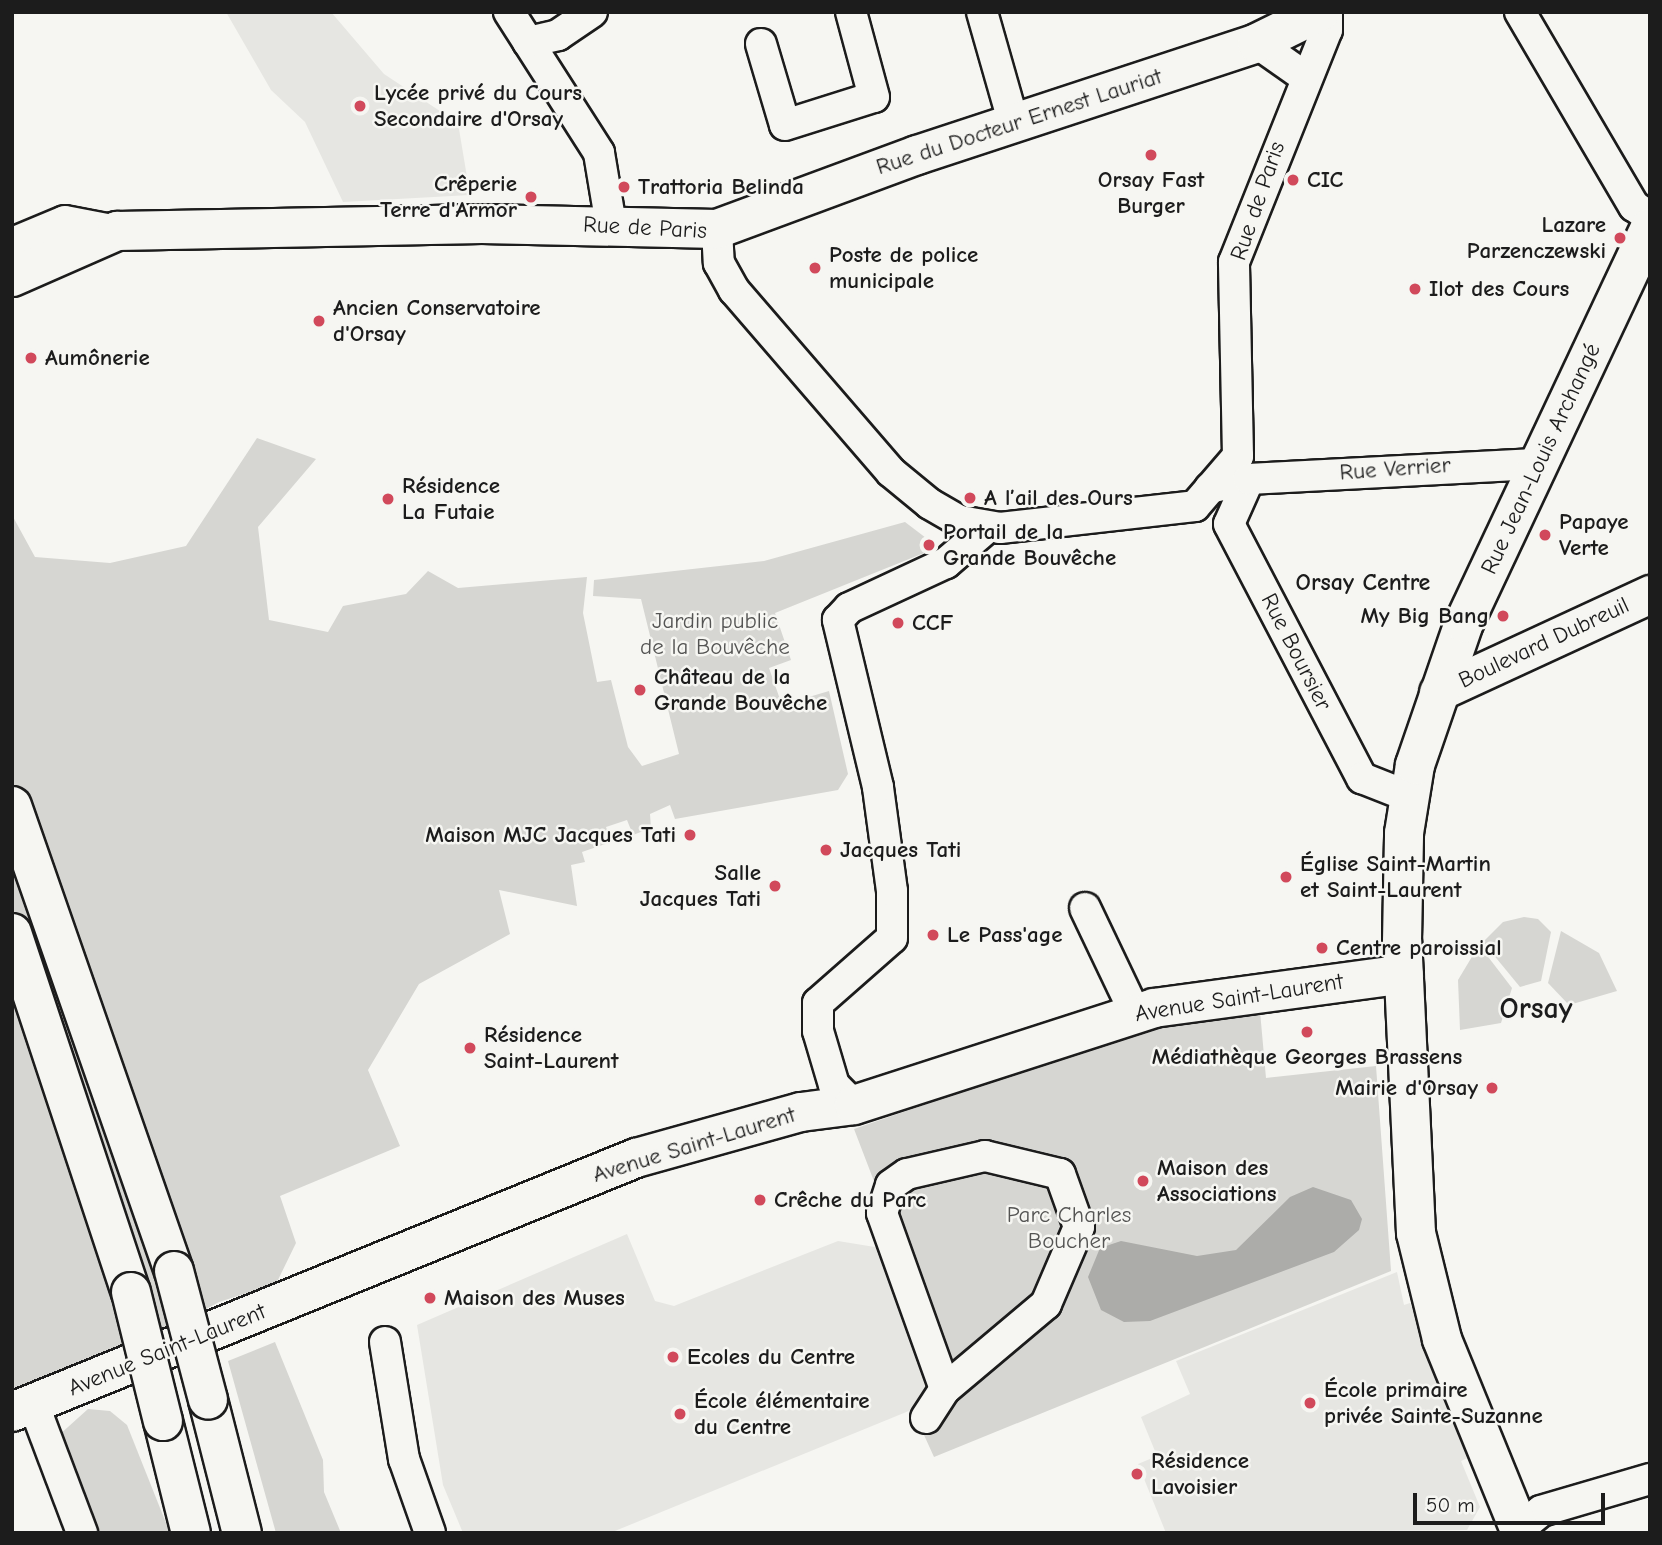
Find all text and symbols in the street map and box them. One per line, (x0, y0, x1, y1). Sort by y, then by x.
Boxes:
street label: Rue du Docteur Ernest Lauriat (873, 63, 1165, 181)
place label: Lycée privé du Cours Secondaire d'Orsay (374, 79, 582, 133)
marker: Lycée privé du Cours Secondaire d'Orsay (352, 98, 368, 114)
street label: Rue de Paris (1225, 138, 1291, 264)
marker: Orsay Fast Burger (1143, 147, 1159, 163)
place label: Orsay Fast Burger (1098, 166, 1204, 220)
place label: CIC (1307, 166, 1343, 194)
place label: Crêperie Terre d'Armor (380, 170, 517, 224)
marker: CIC (1285, 172, 1301, 188)
place label: Trattoria Belinda (638, 173, 804, 201)
marker: Trattoria Belinda (616, 179, 632, 195)
marker: Crêperie Terre d'Armor (523, 189, 539, 205)
street label: Rue de Paris (582, 211, 708, 245)
place label: Lazare Parzenczewski (1467, 211, 1606, 265)
marker: Lazare Parzenczewski (1612, 230, 1628, 246)
place label: Poste de police municipale (829, 241, 978, 295)
marker: Poste de police municipale (807, 260, 823, 276)
place label: Ilot des Cours (1429, 275, 1569, 303)
marker: Ilot des Cours (1407, 281, 1423, 297)
place label: Ancien Conservatoire d'Orsay (333, 294, 541, 348)
marker: Ancien Conservatoire d'Orsay (311, 313, 327, 329)
street label: Rue Jean-Louis Archangé (1475, 339, 1607, 579)
place label: Aumônerie (45, 344, 150, 372)
marker: Aumônerie (23, 350, 39, 366)
street label: Rue Verrier (1339, 451, 1451, 487)
place label: Résidence La Futaie (402, 472, 500, 526)
place label: A l’ail des Ours (984, 484, 1133, 512)
marker: A l’ail des Ours (962, 490, 978, 506)
marker: Résidence La Futaie (380, 491, 396, 507)
place label: Papaye Verte (1559, 508, 1629, 562)
place label: Portail de la Grande Bouvêche (943, 518, 1116, 572)
marker: Papaye Verte (1537, 527, 1553, 543)
marker: Portail de la Grande Bouvêche (921, 537, 937, 553)
district label: Orsay Centre (1296, 569, 1430, 597)
street label: Rue Boursier (1255, 589, 1337, 715)
street label: Boulevard Dubreuil (1454, 591, 1634, 695)
place label: My Big Bang (1360, 602, 1489, 630)
park label: Jardin public de la Bouvêche (640, 607, 790, 661)
marker: My Big Bang (1495, 608, 1511, 624)
place label: CCF (912, 609, 953, 637)
marker: CCF (890, 615, 906, 631)
place label: Château de la Grande Bouvêche (654, 663, 827, 717)
marker: Château de la Grande Bouvêche (632, 682, 648, 698)
place label: Maison MJC Jacques Tati (425, 821, 676, 849)
marker: Maison MJC Jacques Tati (682, 827, 698, 843)
place label: Jacques Tati (840, 836, 961, 864)
marker: Jacques Tati (818, 842, 834, 858)
place label: Église Saint-Martin et Saint-Laurent (1300, 850, 1491, 904)
place label: Salle Jacques Tati (640, 859, 761, 913)
marker: Église Saint-Martin et Saint-Laurent (1278, 869, 1294, 885)
marker: Salle Jacques Tati (767, 878, 783, 894)
place label: Le Pass'age (947, 921, 1063, 949)
marker: Le Pass'age (925, 927, 941, 943)
place label: Centre paroissial (1336, 934, 1502, 962)
marker: Centre paroissial (1314, 940, 1330, 956)
street label: Avenue Saint-Laurent (1133, 968, 1345, 1028)
district label: Orsay (1500, 991, 1572, 1027)
place label: Résidence Saint-Laurent (484, 1021, 619, 1075)
marker: Médiathèque Georges Brassens (1299, 1024, 1315, 1040)
marker: Résidence Saint-Laurent (462, 1040, 478, 1056)
place label: Médiathèque Georges Brassens (1152, 1043, 1462, 1071)
place label: Mairie d'Orsay (1335, 1074, 1478, 1102)
marker: Mairie d'Orsay (1484, 1080, 1500, 1096)
street label: Avenue Saint-Laurent (589, 1101, 799, 1189)
place label: Maison des Associations (1157, 1154, 1277, 1208)
marker: Maison des Associations (1135, 1173, 1151, 1189)
place label: Crêche du Parc (774, 1186, 926, 1214)
marker: Crêche du Parc (752, 1192, 768, 1208)
park label: Parc Charles Boucher (1007, 1201, 1131, 1255)
place label: Maison des Muses (444, 1284, 625, 1312)
marker: Maison des Muses (422, 1290, 438, 1306)
street label: Avenue Saint-Laurent (64, 1298, 270, 1402)
place label: Ecoles du Centre (687, 1343, 855, 1371)
marker: Ecoles du Centre (665, 1349, 681, 1365)
place label: École primaire privée Sainte-Suzanne (1324, 1376, 1543, 1430)
place label: École élémentaire du Centre (694, 1387, 869, 1441)
marker: École primaire privée Sainte-Suzanne (1302, 1395, 1318, 1411)
marker: École élémentaire du Centre (672, 1406, 688, 1422)
place label: Résidence Lavoisier (1151, 1447, 1249, 1501)
marker: Résidence Lavoisier (1129, 1466, 1145, 1482)
scale bar (1417, 1478, 1610, 1522)
text: 50 m (1426, 1493, 1475, 1517)

